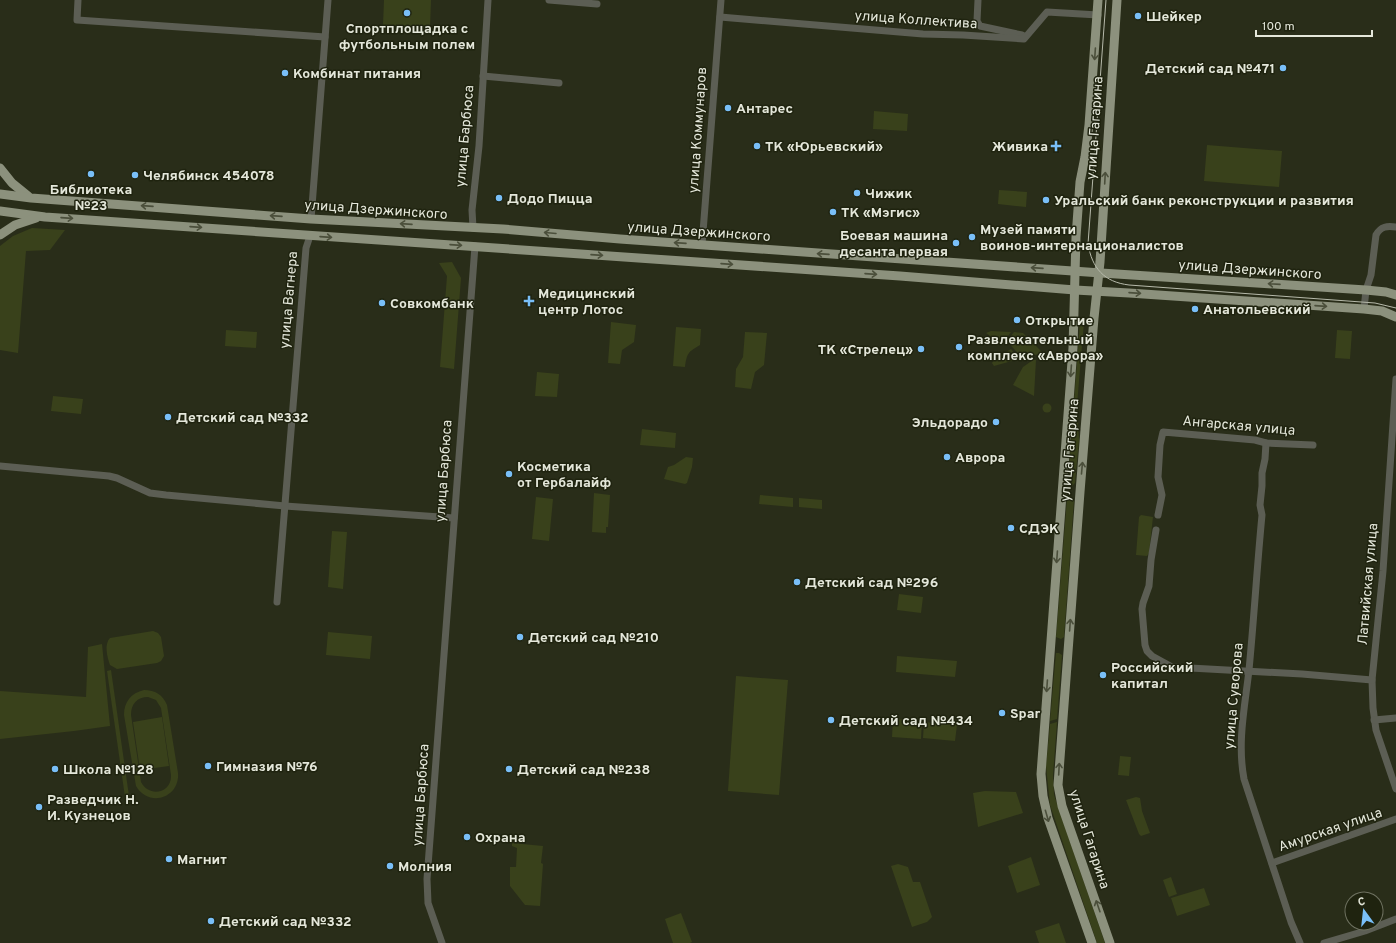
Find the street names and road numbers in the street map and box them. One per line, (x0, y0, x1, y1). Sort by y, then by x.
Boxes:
street label: улица Коллектива (854, 8, 978, 33)
street label: улица Коммунаров (686, 66, 711, 194)
street label: улица Гагарина (1083, 76, 1108, 180)
street label: улица Барбюса (453, 84, 478, 188)
street label: улица Дзержинского (304, 197, 448, 224)
street label: улица Дзержинского (627, 219, 771, 246)
street label: улица Вагнера (277, 251, 302, 350)
street label: улица Дзержинского (1178, 257, 1322, 284)
street label: улица Гагарина (1058, 398, 1083, 502)
street label: Ангарская улица (1182, 413, 1296, 440)
street label: улица Барбюса (432, 419, 457, 523)
street label: Латвийская улица (1355, 522, 1382, 646)
street label: улица Суворова (1221, 642, 1248, 750)
street label: улица Барбюса (409, 743, 434, 847)
street label: улица Гагарина (1064, 788, 1113, 891)
street label: Амурская улица (1276, 805, 1385, 856)

